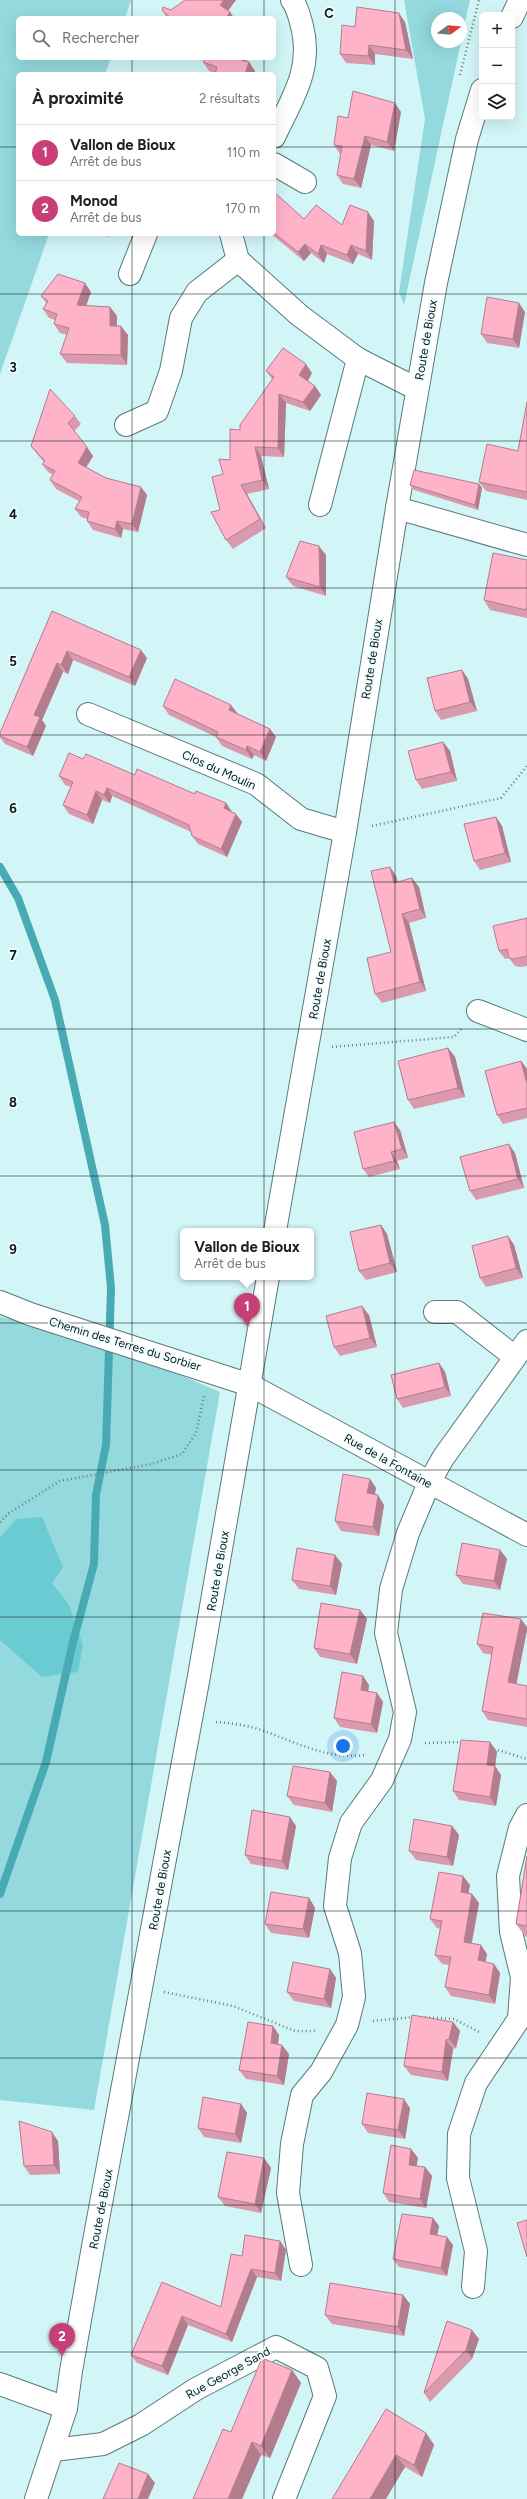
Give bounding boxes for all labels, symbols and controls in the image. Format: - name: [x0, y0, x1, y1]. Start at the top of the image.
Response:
- text: C: [324, 6, 334, 21]
- north arrow: [431, 12, 467, 48]
- map controls: [479, 12, 515, 120]
- button: +: [479, 12, 515, 48]
- search box: [16, 16, 276, 60]
- icon: search: [30, 27, 52, 49]
- text: Rechercher: [62, 29, 139, 47]
- button: −: [479, 48, 515, 84]
- button: layers: [479, 84, 515, 120]
- text: À proximité: [32, 88, 123, 108]
- text: 2 résultats: [199, 91, 260, 106]
- text: Vallon de Bioux: [70, 136, 176, 154]
- text: 1: [42, 145, 48, 160]
- text: 110 m: [227, 145, 260, 160]
- text: Arrêt de bus: [70, 154, 142, 169]
- text: Monod: [70, 192, 118, 210]
- text: 2: [41, 201, 49, 216]
- text: 170 m: [225, 201, 260, 216]
- text: Arrêt de bus: [70, 210, 142, 225]
- street label: Route de Bioux: [412, 299, 440, 381]
- text: 3: [9, 360, 17, 375]
- text: 4: [9, 507, 17, 522]
- street label: Route de Bioux: [359, 618, 385, 700]
- text: 5: [9, 654, 17, 669]
- street label: Clos du Moulin: [180, 747, 258, 793]
- text: 6: [9, 801, 17, 816]
- street label: Route de Bioux: [306, 938, 334, 1020]
- text: 7: [9, 948, 17, 963]
- text: 8: [9, 1095, 17, 1110]
- popup: [180, 1228, 314, 1280]
- text: Vallon de Bioux: [194, 1238, 300, 1256]
- text: 9: [9, 1242, 17, 1257]
- text: Arrêt de bus: [194, 1256, 266, 1271]
- pin: 1: [234, 1293, 260, 1326]
- street label: Chemin des Terres du Sorbier: [47, 1314, 203, 1374]
- street label: Rue de la Fontaine: [341, 1431, 435, 1491]
- street label: Route de Bioux: [204, 1530, 232, 1612]
- your location: [333, 1736, 353, 1756]
- street label: Route de Bioux: [146, 1849, 174, 1931]
- street label: Route de Bioux: [86, 2168, 116, 2250]
- pin: 2: [49, 2323, 75, 2356]
- street label: Rue George Sand: [183, 2344, 273, 2402]

